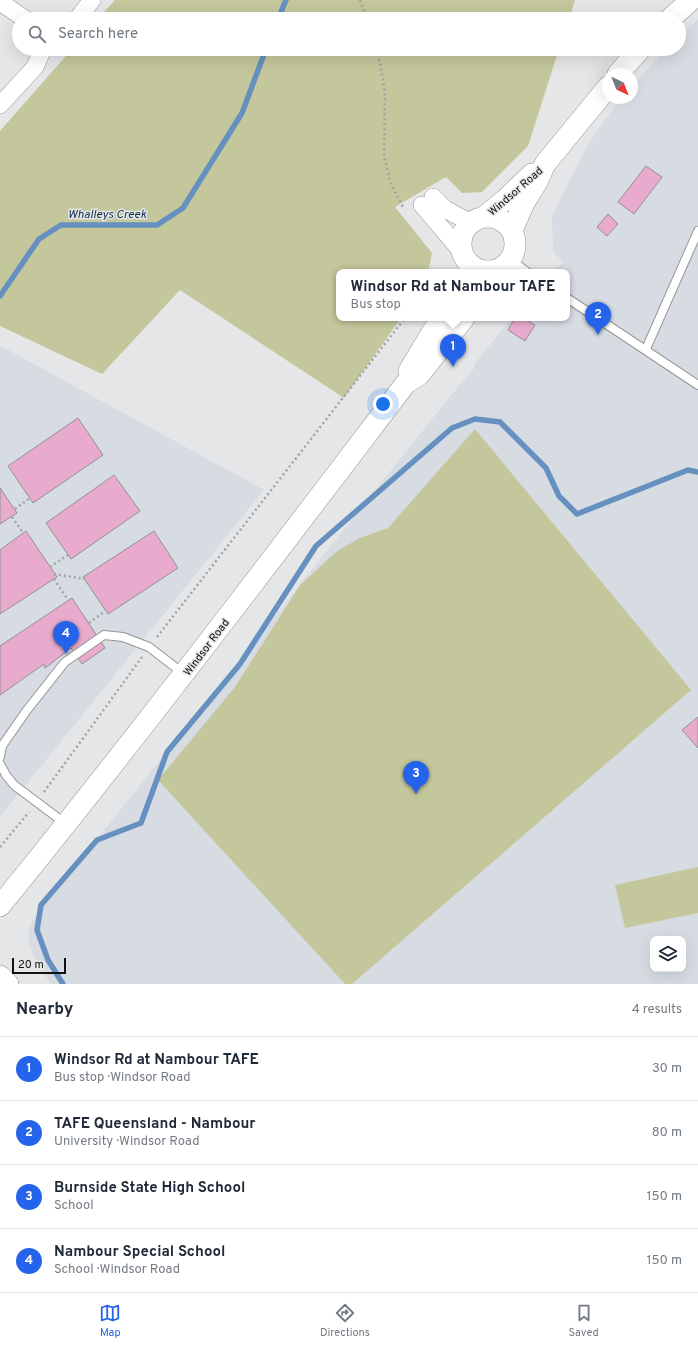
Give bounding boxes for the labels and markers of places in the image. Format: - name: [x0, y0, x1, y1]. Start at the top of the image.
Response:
- pin: 2: [585, 302, 611, 335]
- pin: 1: [440, 334, 466, 367]
- pin: 4: [53, 621, 79, 654]
- pin: 3: [403, 761, 429, 794]

